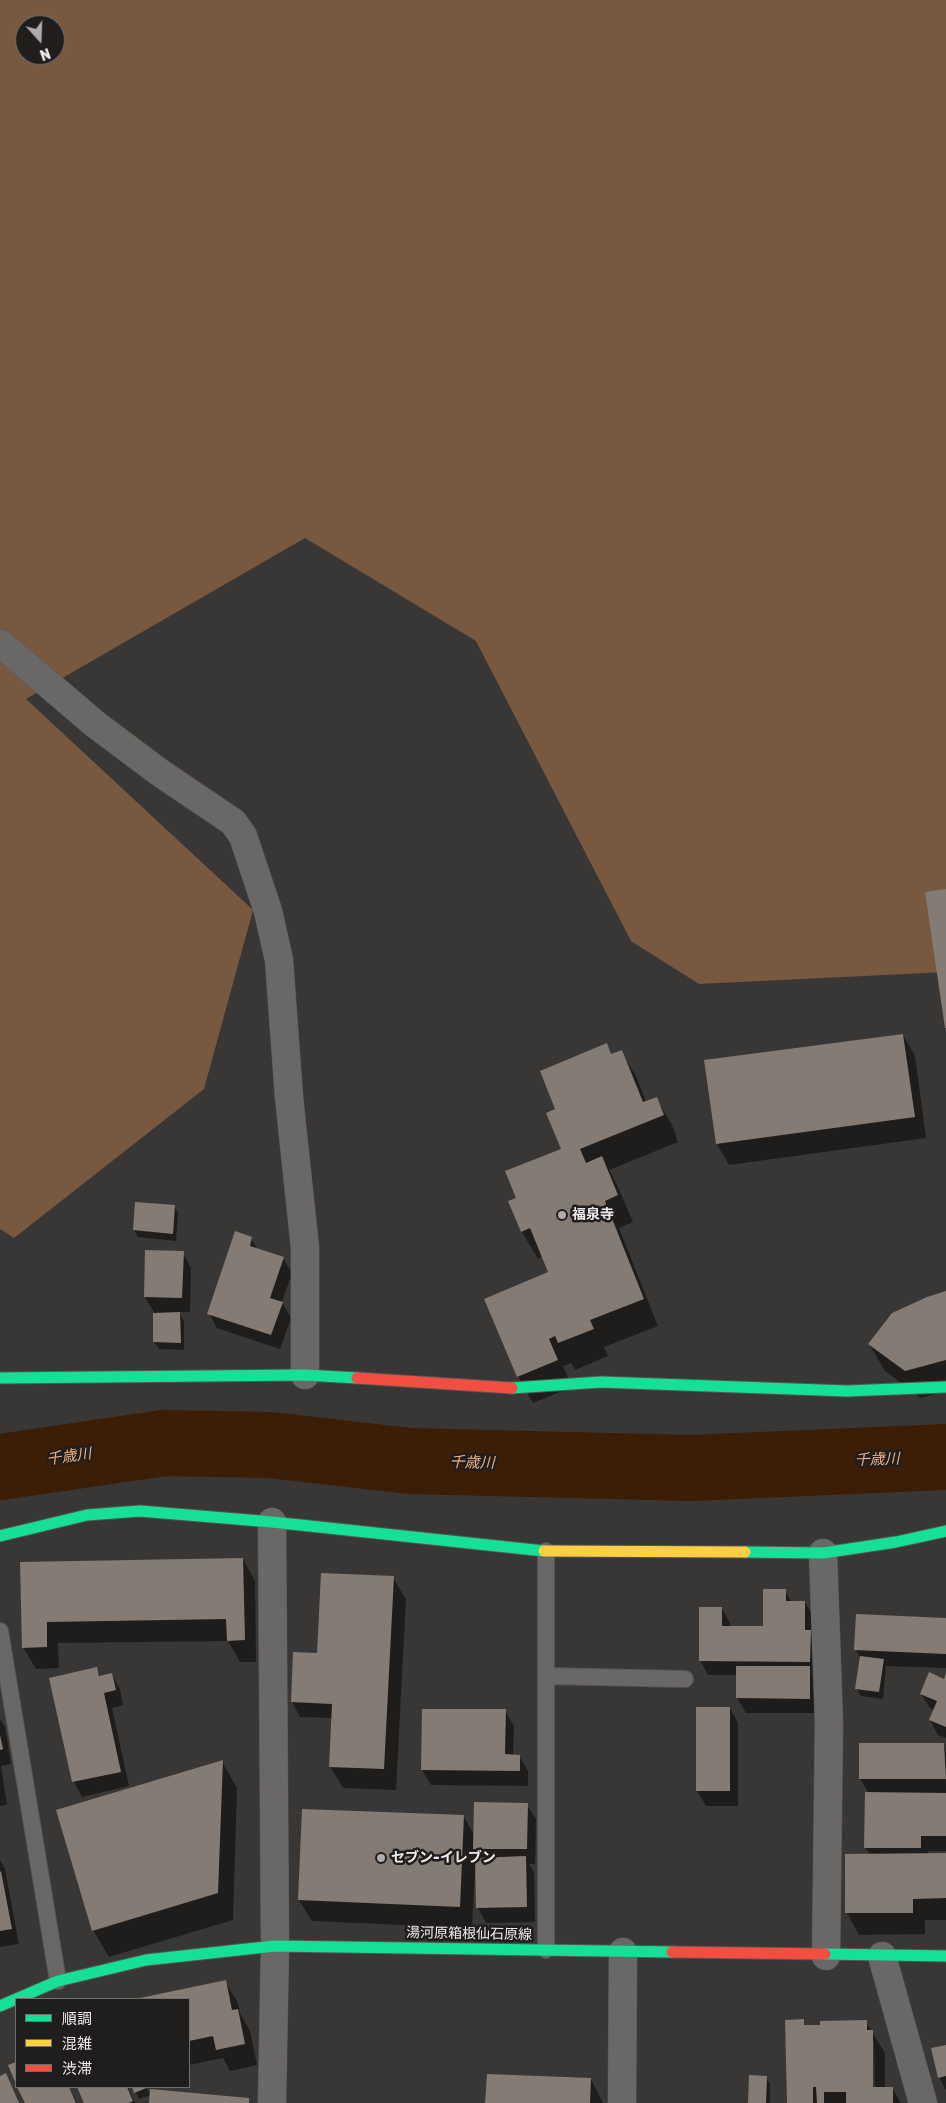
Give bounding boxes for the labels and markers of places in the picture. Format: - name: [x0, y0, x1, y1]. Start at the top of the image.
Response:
- place label: 福泉寺: [572, 1207, 614, 1223]
- marker: 福泉寺: [556, 1209, 568, 1221]
- place label: セブン-イレブン: [391, 1850, 496, 1866]
- marker: セブン-イレブン: [375, 1852, 387, 1864]

